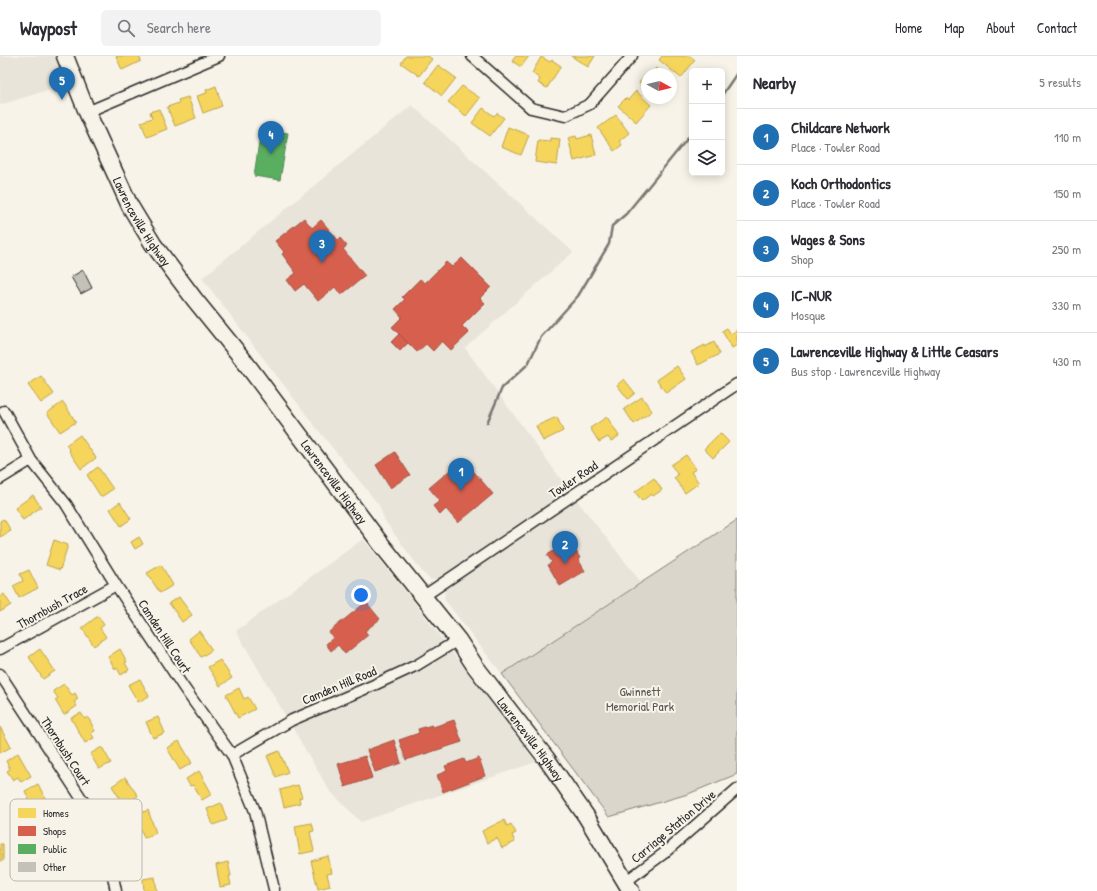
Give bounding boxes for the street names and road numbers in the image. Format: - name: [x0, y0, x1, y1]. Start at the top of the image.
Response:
- street label: Lawrenceville Highway: [109, 174, 176, 270]
- street label: Lawrenceville Highway: [297, 436, 372, 528]
- street label: Towler Road: [545, 456, 601, 502]
- street label: Thornbush Trace: [13, 579, 91, 633]
- street label: Camden Hill Court: [134, 596, 196, 677]
- street label: Camden Hill Road: [299, 661, 379, 709]
- street label: Lawrenceville Highway: [493, 693, 569, 785]
- street label: Thornbush Court: [37, 713, 95, 789]
- street label: Carriage Station Drive: [627, 785, 719, 867]

